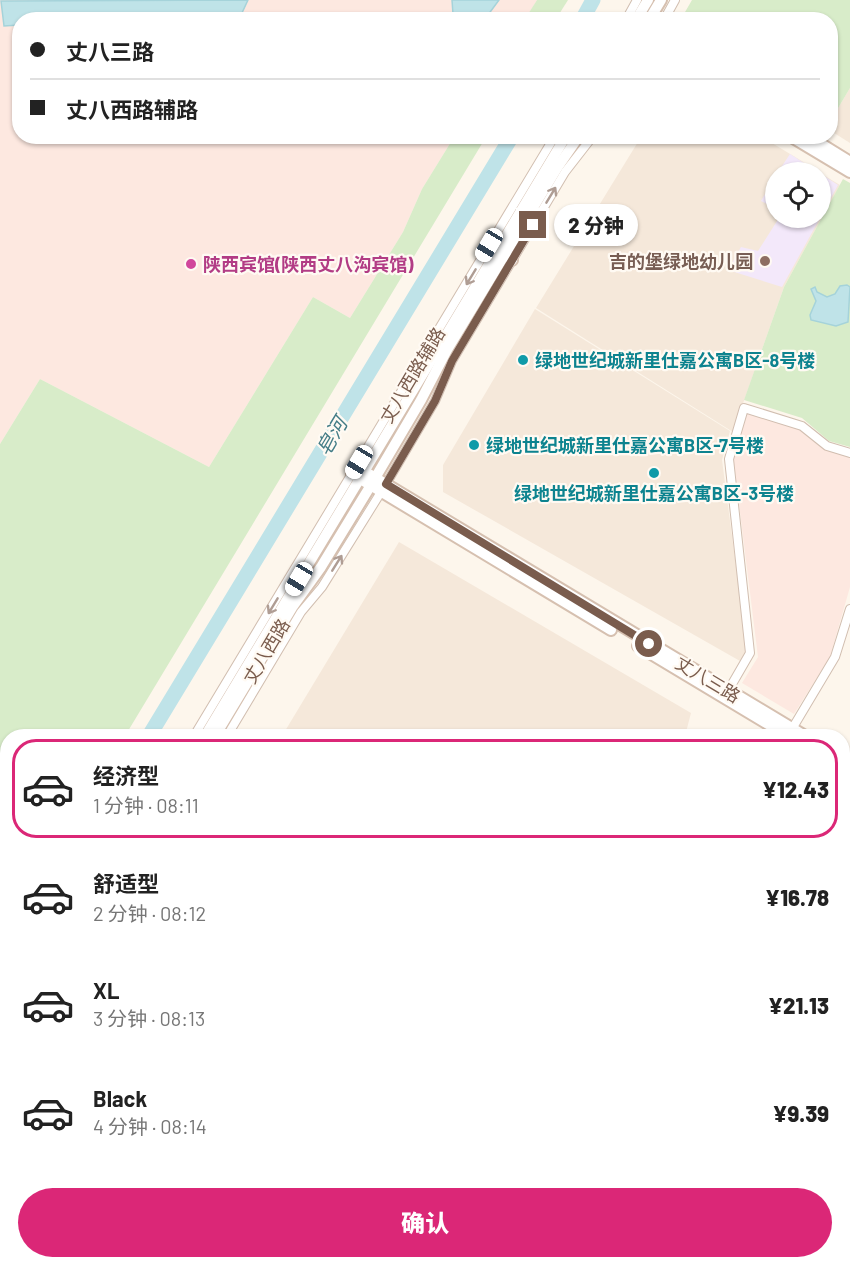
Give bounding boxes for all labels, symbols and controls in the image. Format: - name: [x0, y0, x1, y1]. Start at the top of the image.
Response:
- text: 丈八三路: [66, 38, 154, 64]
- text: 丈八西路辅路: [66, 96, 198, 122]
- map controls: [765, 162, 831, 228]
- button: locate: [765, 162, 831, 228]
- one-way arrow: [545, 187, 557, 204]
- callout: 2 分钟: [554, 204, 638, 246]
- route end: [519, 211, 546, 238]
- text: 2 分钟: [568, 213, 624, 237]
- car: [472, 225, 506, 265]
- place label: 吉的堡绿地幼儿园: [609, 250, 753, 272]
- place label: 陕西宾馆(陕西丈八沟宾馆): [203, 253, 414, 275]
- marker: 吉的堡绿地幼儿园: [758, 254, 772, 268]
- marker: 陕西宾馆(陕西丈八沟宾馆): [184, 257, 198, 271]
- one-way arrow: [464, 268, 476, 285]
- street label: 丈八西路辅路: [375, 323, 449, 427]
- place label: 绿地世纪城新里仕嘉公寓B区-8号楼: [535, 349, 815, 371]
- marker: 绿地世纪城新里仕嘉公寓B区-8号楼: [516, 353, 530, 367]
- water label: 皂河: [310, 409, 354, 459]
- place label: 绿地世纪城新里仕嘉公寓B区-7号楼: [486, 434, 764, 456]
- marker: 绿地世纪城新里仕嘉公寓B区-7号楼: [467, 438, 481, 452]
- car: [342, 442, 376, 482]
- marker: 绿地世纪城新里仕嘉公寓B区-3号楼: [647, 466, 661, 480]
- place label: 绿地世纪城新里仕嘉公寓B区-3号楼: [514, 482, 794, 504]
- one-way arrow: [331, 555, 343, 572]
- car: [282, 559, 316, 599]
- one-way arrow: [266, 597, 278, 614]
- street label: 丈八西路: [238, 614, 294, 688]
- route start: [635, 630, 662, 657]
- street label: 丈八三路: [671, 651, 745, 707]
- icon: car: [21, 762, 75, 816]
- text: 经济型: [93, 762, 159, 788]
- text: ¥12.43: [762, 776, 829, 802]
- text: 1 分钟 · 08:11: [93, 793, 199, 817]
- icon: car: [21, 870, 75, 924]
- text: 舒适型: [93, 870, 159, 896]
- text: ¥16.78: [765, 884, 829, 910]
- text: 2 分钟 · 08:12: [93, 901, 206, 925]
- text: XL: [93, 977, 119, 1003]
- icon: car: [21, 978, 75, 1032]
- text: ¥21.13: [768, 992, 829, 1018]
- text: 3 分钟 · 08:13: [93, 1006, 205, 1030]
- text: Black: [93, 1085, 147, 1111]
- icon: car: [21, 1086, 75, 1140]
- text: ¥9.39: [773, 1100, 829, 1126]
- text: 4 分钟 · 08:14: [93, 1114, 207, 1138]
- button: 确认: [18, 1188, 832, 1257]

